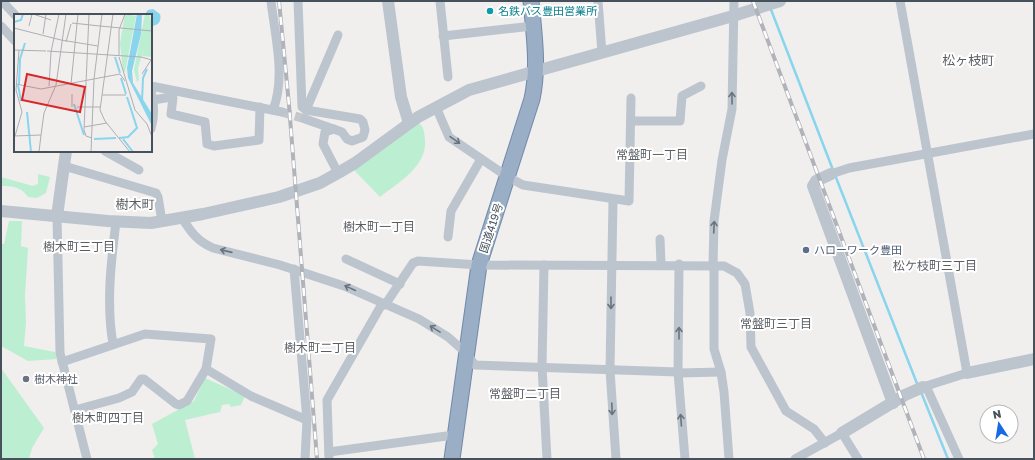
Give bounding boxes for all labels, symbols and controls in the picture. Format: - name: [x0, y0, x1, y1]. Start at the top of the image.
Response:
- place label: 名鉄バス豊田営業所: [498, 4, 598, 17]
- marker: 名鉄バス豊田営業所: [485, 6, 495, 16]
- inset map: [14, 14, 152, 152]
- district label: 松ヶ枝町: [942, 52, 994, 68]
- one-way arrow: [728, 92, 736, 105]
- one-way arrow: [449, 136, 460, 144]
- district label: 常盤町一丁目: [616, 147, 688, 162]
- district label: 樹木町: [115, 196, 155, 212]
- street label: 国道419号: [476, 201, 505, 254]
- district label: 樹木町一丁目: [343, 219, 415, 234]
- one-way arrow: [711, 221, 718, 234]
- district label: 樹木町三丁目: [43, 239, 115, 254]
- place label: ハローワーク豊田: [814, 243, 902, 256]
- marker: ハローワーク豊田: [801, 245, 811, 255]
- one-way arrow: [219, 246, 232, 254]
- district label: 松ケ枝町三丁目: [893, 258, 977, 273]
- one-way arrow: [344, 284, 356, 292]
- one-way arrow: [607, 296, 615, 309]
- district label: 常盤町三丁目: [740, 316, 812, 331]
- one-way arrow: [429, 324, 441, 332]
- one-way arrow: [675, 327, 683, 340]
- district label: 樹木町二丁目: [284, 340, 356, 355]
- place label: 樹木神社: [34, 372, 78, 385]
- marker: 樹木神社: [21, 374, 31, 384]
- district label: 常盤町二丁目: [489, 386, 561, 401]
- one-way arrow: [608, 402, 616, 415]
- north arrow: [979, 404, 1019, 444]
- text: N: [991, 407, 1002, 421]
- district label: 樹木町四丁目: [72, 410, 144, 425]
- one-way arrow: [678, 414, 685, 427]

